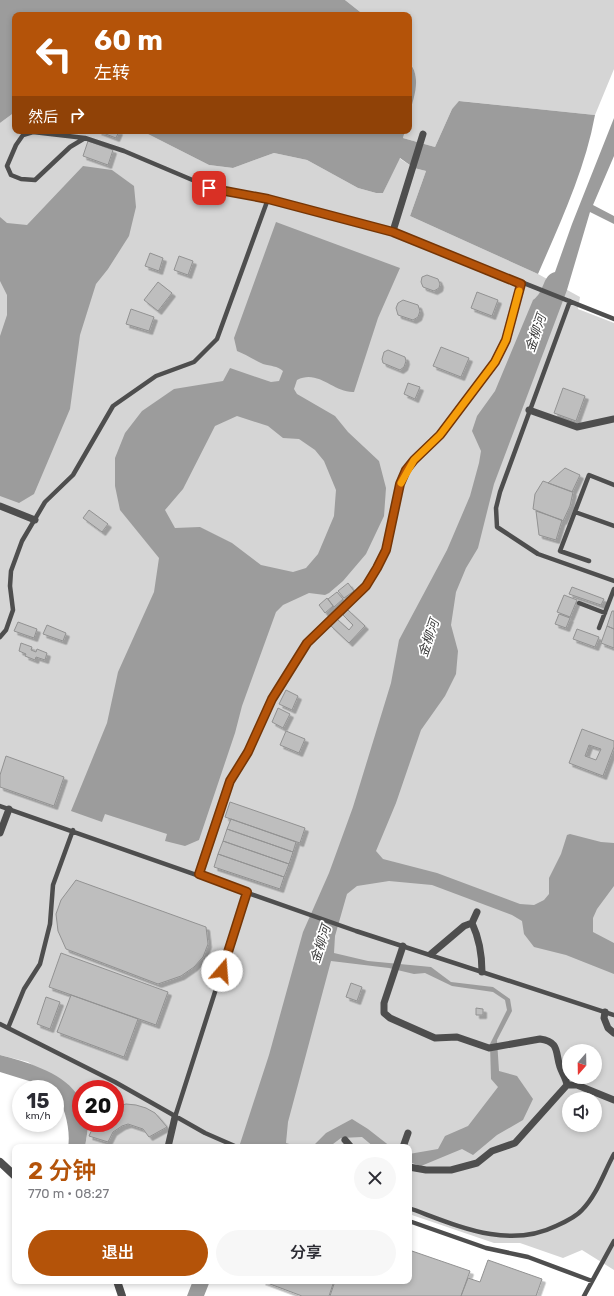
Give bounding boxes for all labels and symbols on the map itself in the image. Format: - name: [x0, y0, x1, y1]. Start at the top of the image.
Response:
- pin: [192, 171, 226, 205]
- water label: 金柳河: [522, 309, 550, 354]
- water label: 金柳河: [415, 614, 443, 659]
- water label: 金柳河: [307, 920, 335, 965]
- position arrow: [201, 950, 243, 992]
- north arrow: [562, 1044, 602, 1084]
- speed limit sign: 20: [72, 1080, 124, 1132]

